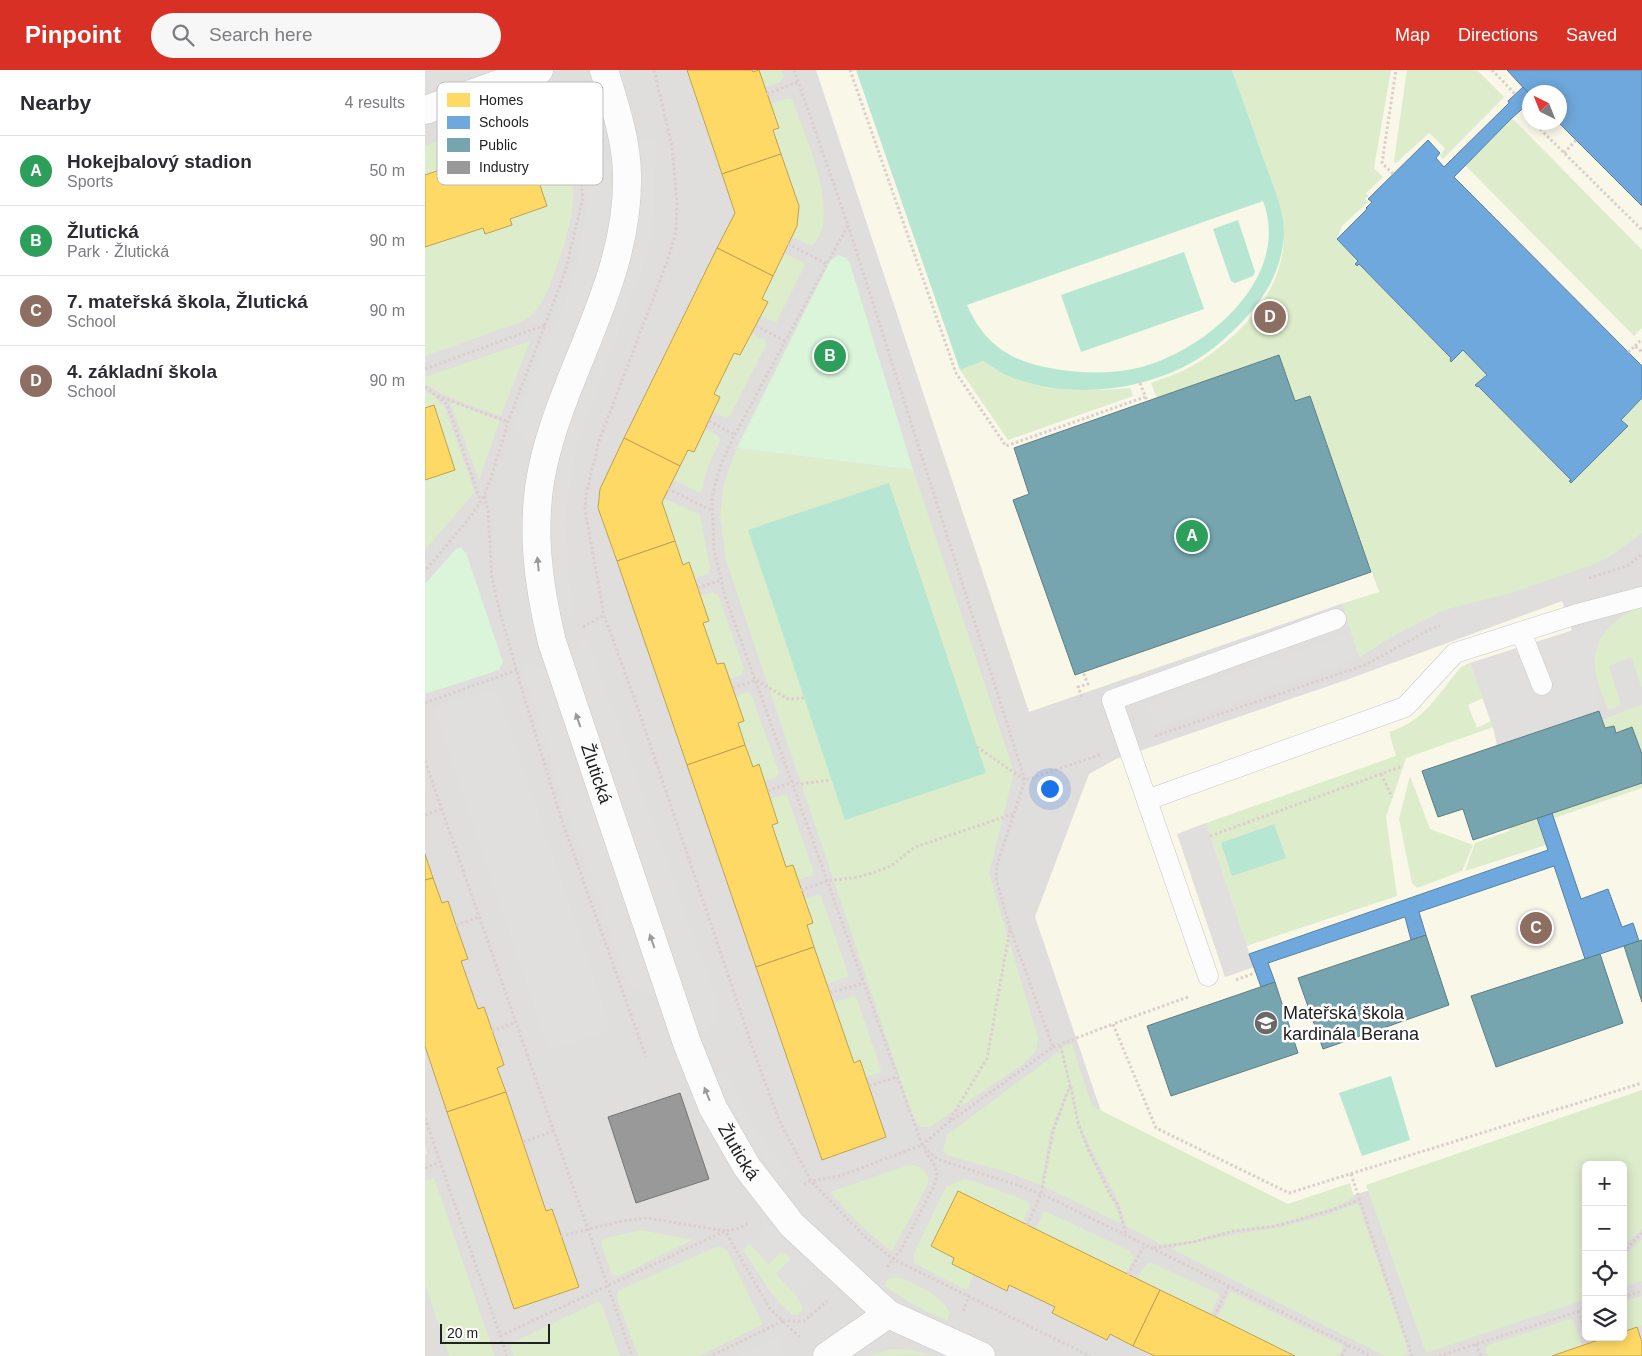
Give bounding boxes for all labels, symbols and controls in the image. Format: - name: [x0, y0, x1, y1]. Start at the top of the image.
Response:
- search box: [151, 13, 501, 58]
- text: Pinpoint: [25, 21, 121, 48]
- icon: search: [169, 21, 197, 49]
- text: Search here: [209, 24, 313, 45]
- text: Map: [1395, 25, 1430, 45]
- text: Directions: [1458, 25, 1538, 45]
- text: Saved: [1566, 25, 1617, 45]
- legend: [437, 82, 603, 185]
- north arrow: [1522, 85, 1567, 130]
- text: Nearby: [20, 91, 91, 114]
- text: Homes: [479, 92, 523, 108]
- text: 4 results: [345, 94, 405, 111]
- text: Schools: [479, 114, 529, 130]
- text: Public: [479, 137, 517, 153]
- text: Hokejbalový stadion: [67, 151, 252, 172]
- text: Industry: [479, 159, 529, 175]
- text: A: [30, 162, 42, 179]
- text: 50 m: [369, 162, 405, 179]
- text: Sports: [67, 173, 113, 190]
- text: Žlutická: [67, 221, 139, 242]
- text: B: [30, 232, 42, 249]
- text: 90 m: [369, 232, 405, 249]
- text: Park · Žlutická: [67, 243, 169, 260]
- text: 7. mateřská škola, Žlutická: [67, 291, 308, 312]
- pin: D: [1254, 298, 1286, 336]
- text: C: [30, 302, 42, 319]
- text: 90 m: [369, 302, 405, 319]
- text: School: [67, 313, 116, 330]
- pin: B: [814, 337, 846, 375]
- text: 4. základní škola: [67, 361, 217, 382]
- text: D: [30, 372, 42, 389]
- text: 90 m: [369, 372, 405, 389]
- text: School: [67, 383, 116, 400]
- pin: A: [1176, 517, 1208, 555]
- one-way arrow: [533, 555, 541, 571]
- one-way arrow: [574, 713, 581, 728]
- street label: Žlutická: [577, 741, 616, 807]
- your location: [1037, 776, 1063, 802]
- pin: C: [1520, 909, 1552, 947]
- one-way arrow: [648, 933, 656, 948]
- place label: Mateřská škola kardinála Berana: [1283, 1003, 1420, 1044]
- school or university icon: Mateřská škola kardinála Berana: [1253, 1010, 1279, 1036]
- one-way arrow: [703, 1087, 711, 1101]
- street label: Žlutická: [714, 1120, 764, 1185]
- map controls: [1582, 1161, 1627, 1341]
- button: +: [1582, 1161, 1627, 1206]
- button: −: [1582, 1206, 1627, 1251]
- button: locate: [1582, 1251, 1627, 1296]
- button: layers: [1582, 1296, 1627, 1341]
- scale bar: [440, 1321, 550, 1344]
- text: 20 m: [447, 1325, 478, 1341]

